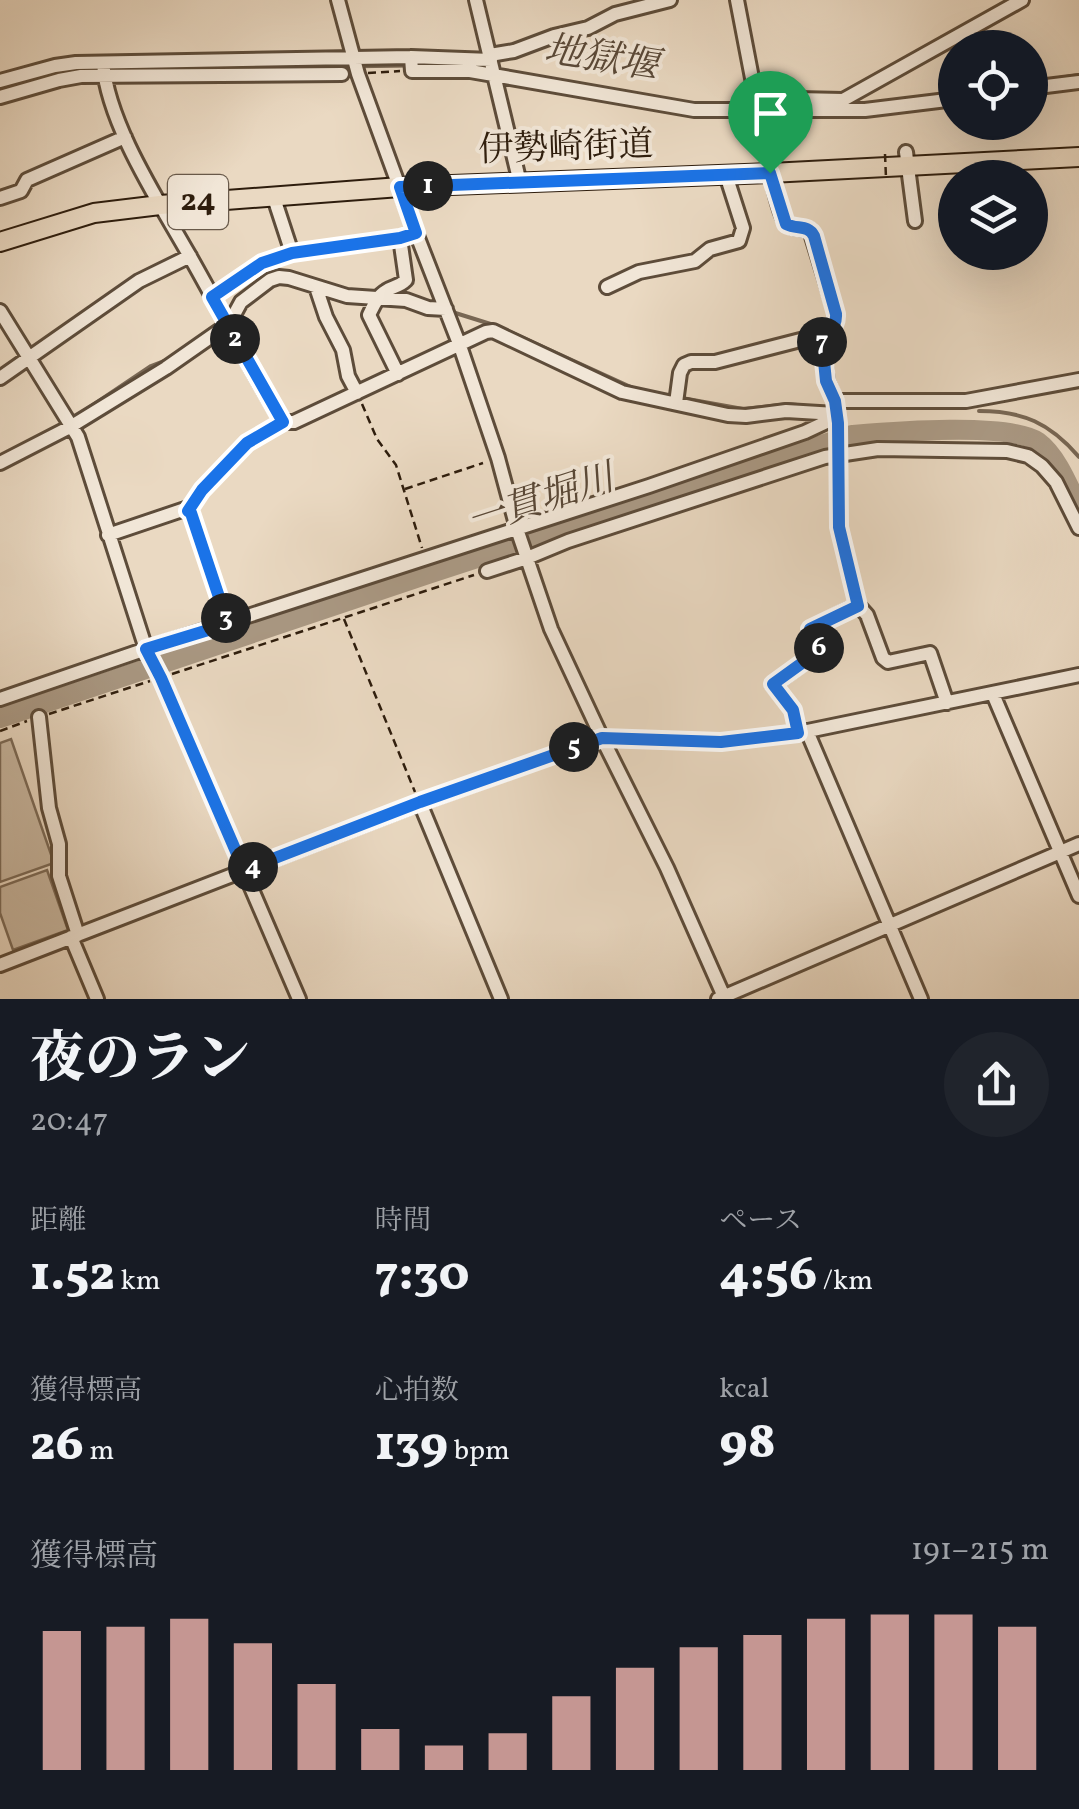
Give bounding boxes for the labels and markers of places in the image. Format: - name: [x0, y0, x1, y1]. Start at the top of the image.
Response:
- pin: [728, 71, 813, 174]
- pin: 1: [403, 161, 453, 211]
- pin: 2: [210, 314, 260, 364]
- pin: 7: [797, 317, 847, 367]
- pin: 3: [201, 593, 251, 643]
- pin: 6: [794, 623, 844, 673]
- pin: 5: [549, 722, 599, 772]
- pin: 4: [228, 842, 278, 892]

